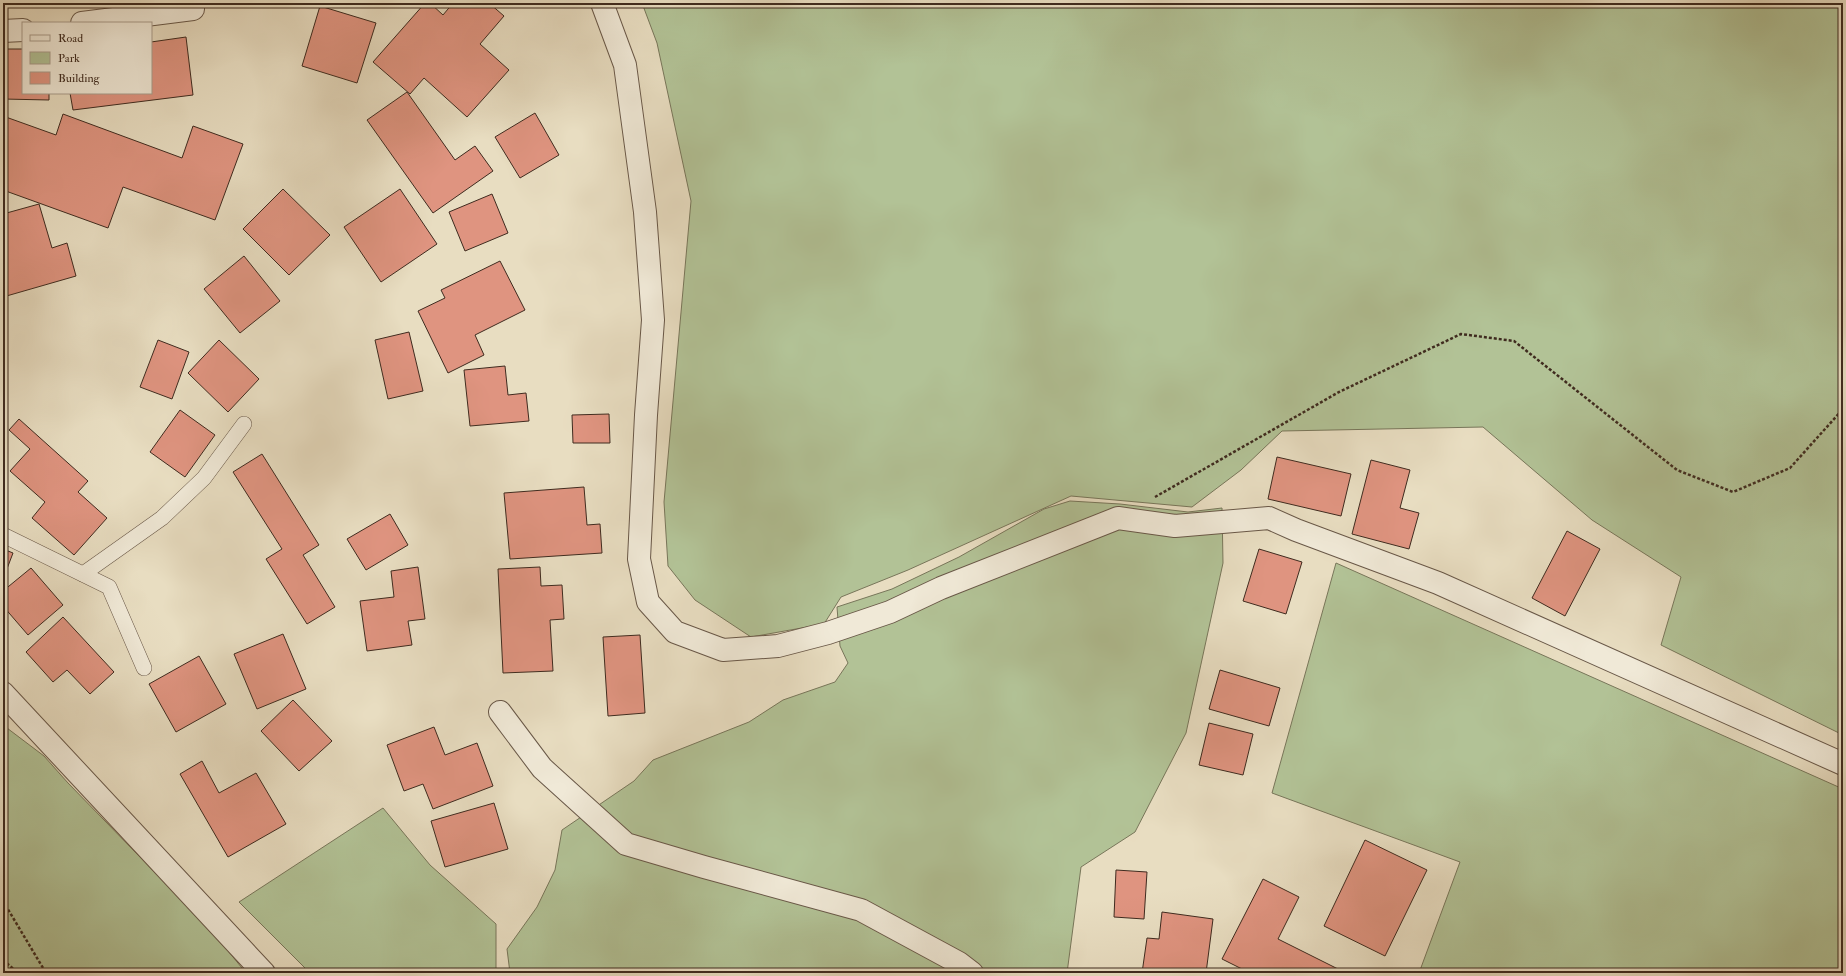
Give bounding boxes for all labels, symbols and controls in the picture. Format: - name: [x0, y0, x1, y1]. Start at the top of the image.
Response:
- legend: [22, 22, 152, 94]
- text: Road: [58, 31, 83, 46]
- text: Park: [58, 51, 80, 66]
- text: Building: [58, 71, 101, 86]

